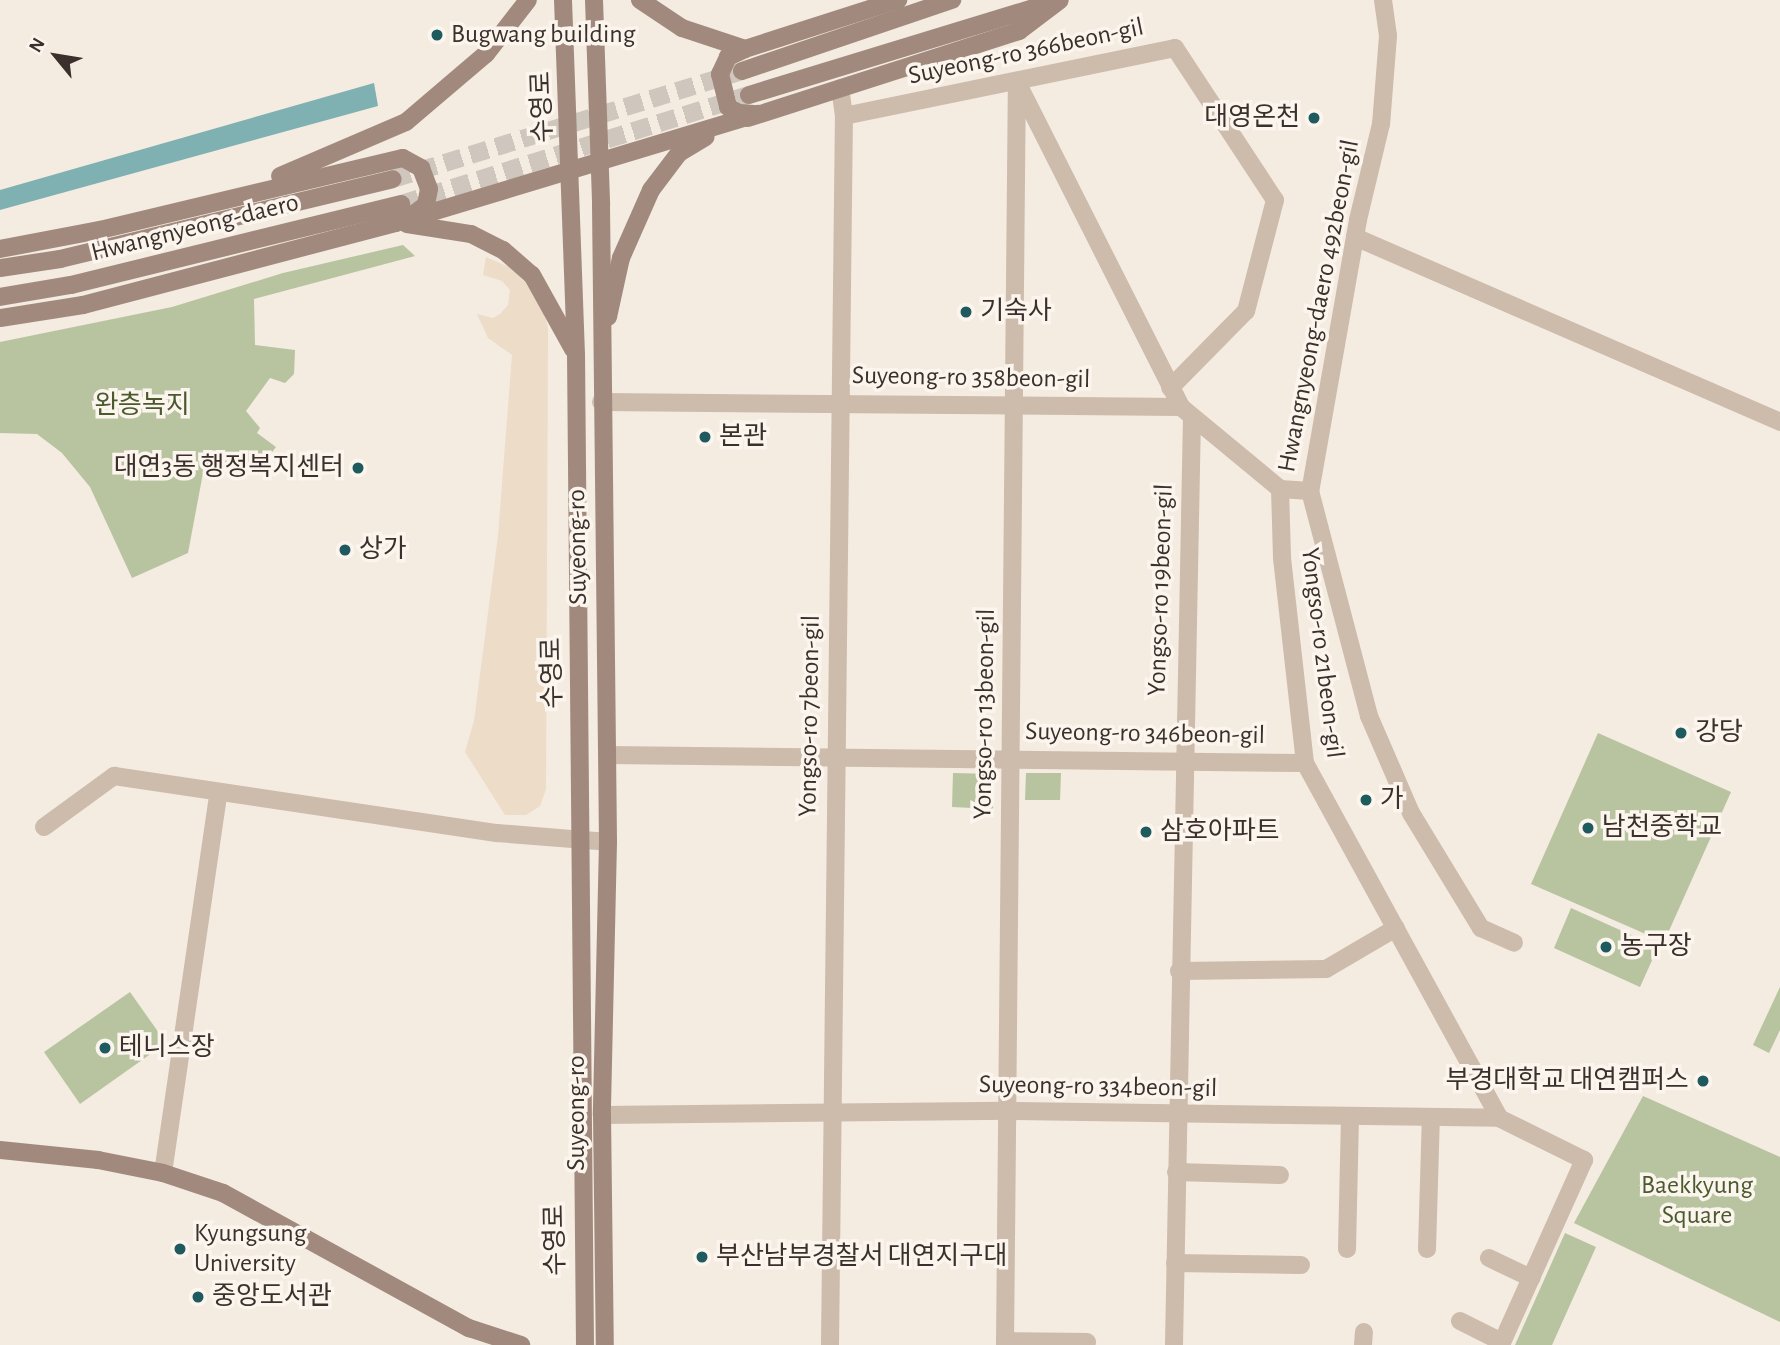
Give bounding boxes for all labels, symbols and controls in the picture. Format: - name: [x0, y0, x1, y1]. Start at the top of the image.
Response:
- street label: Suyeong-ro 366beon-gil: [906, 12, 1146, 92]
- place label: Bugwang building: [451, 19, 635, 51]
- north arrow: [21, 21, 91, 91]
- marker: Bugwang building: [429, 27, 445, 43]
- text: N: [26, 35, 49, 56]
- street label: 수영로: [526, 71, 560, 143]
- place label: 대영온천: [1204, 102, 1300, 134]
- marker: 대영온천: [1306, 110, 1322, 126]
- street label: Hwangnyeong-daero 492beon-gil: [1271, 137, 1367, 475]
- street label: Hwangnyeong-daero: [88, 187, 302, 269]
- place label: 기숙사: [980, 296, 1052, 328]
- marker: 기숙사: [958, 304, 974, 320]
- street label: Suyeong-ro 358beon-gil: [852, 360, 1090, 396]
- park label: 완층녹지: [94, 390, 190, 422]
- place label: 본관: [719, 421, 767, 453]
- marker: 본관: [697, 429, 713, 445]
- place label: 대연3동 행정복지센터: [114, 452, 344, 484]
- marker: 대연3동 행정복지센터: [350, 460, 366, 476]
- street label: Yongso-ro 19beon-gil: [1142, 483, 1180, 697]
- street label: Suyeong-ro: [561, 489, 595, 605]
- place label: 상가: [359, 534, 407, 566]
- marker: 상가: [337, 542, 353, 558]
- street label: Yongso-ro 21beon-gil: [1294, 546, 1350, 760]
- street label: Yongso-ro 13beon-gil: [968, 608, 1002, 820]
- street label: Yongso-ro 7beon-gil: [793, 615, 827, 817]
- street label: 수영로: [537, 637, 569, 709]
- street label: Suyeong-ro 346beon-gil: [1025, 716, 1265, 752]
- place label: 강당: [1695, 717, 1743, 749]
- marker: 강당: [1673, 725, 1689, 741]
- place label: 가: [1380, 784, 1404, 816]
- marker: 가: [1358, 792, 1374, 808]
- place label: 남천중학교: [1602, 812, 1722, 844]
- place label: 삼호아파트: [1160, 816, 1280, 848]
- marker: 남천중학교: [1580, 820, 1596, 836]
- marker: 삼호아파트: [1138, 824, 1154, 840]
- place label: 농구장: [1620, 931, 1692, 963]
- marker: 농구장: [1598, 939, 1614, 955]
- place label: 테니스장: [119, 1032, 215, 1064]
- marker: 테니스장: [97, 1040, 113, 1056]
- street label: Suyeong-ro: [561, 1055, 593, 1171]
- place label: 부경대학교 대연캠퍼스: [1446, 1065, 1689, 1097]
- street label: Suyeong-ro 334beon-gil: [979, 1069, 1217, 1105]
- marker: 부경대학교 대연캠퍼스: [1695, 1073, 1711, 1089]
- park label: Baekkyung Square: [1641, 1170, 1753, 1232]
- street label: 수영로: [540, 1204, 572, 1276]
- place label: Kyungsung University: [194, 1218, 306, 1280]
- marker: Kyungsung University: [172, 1241, 188, 1257]
- place label: 부산남부경찰서 대연지구대: [716, 1241, 1007, 1273]
- marker: 부산남부경찰서 대연지구대: [694, 1249, 710, 1265]
- place label: 중앙도서관: [212, 1281, 332, 1313]
- marker: 중앙도서관: [190, 1289, 206, 1305]

